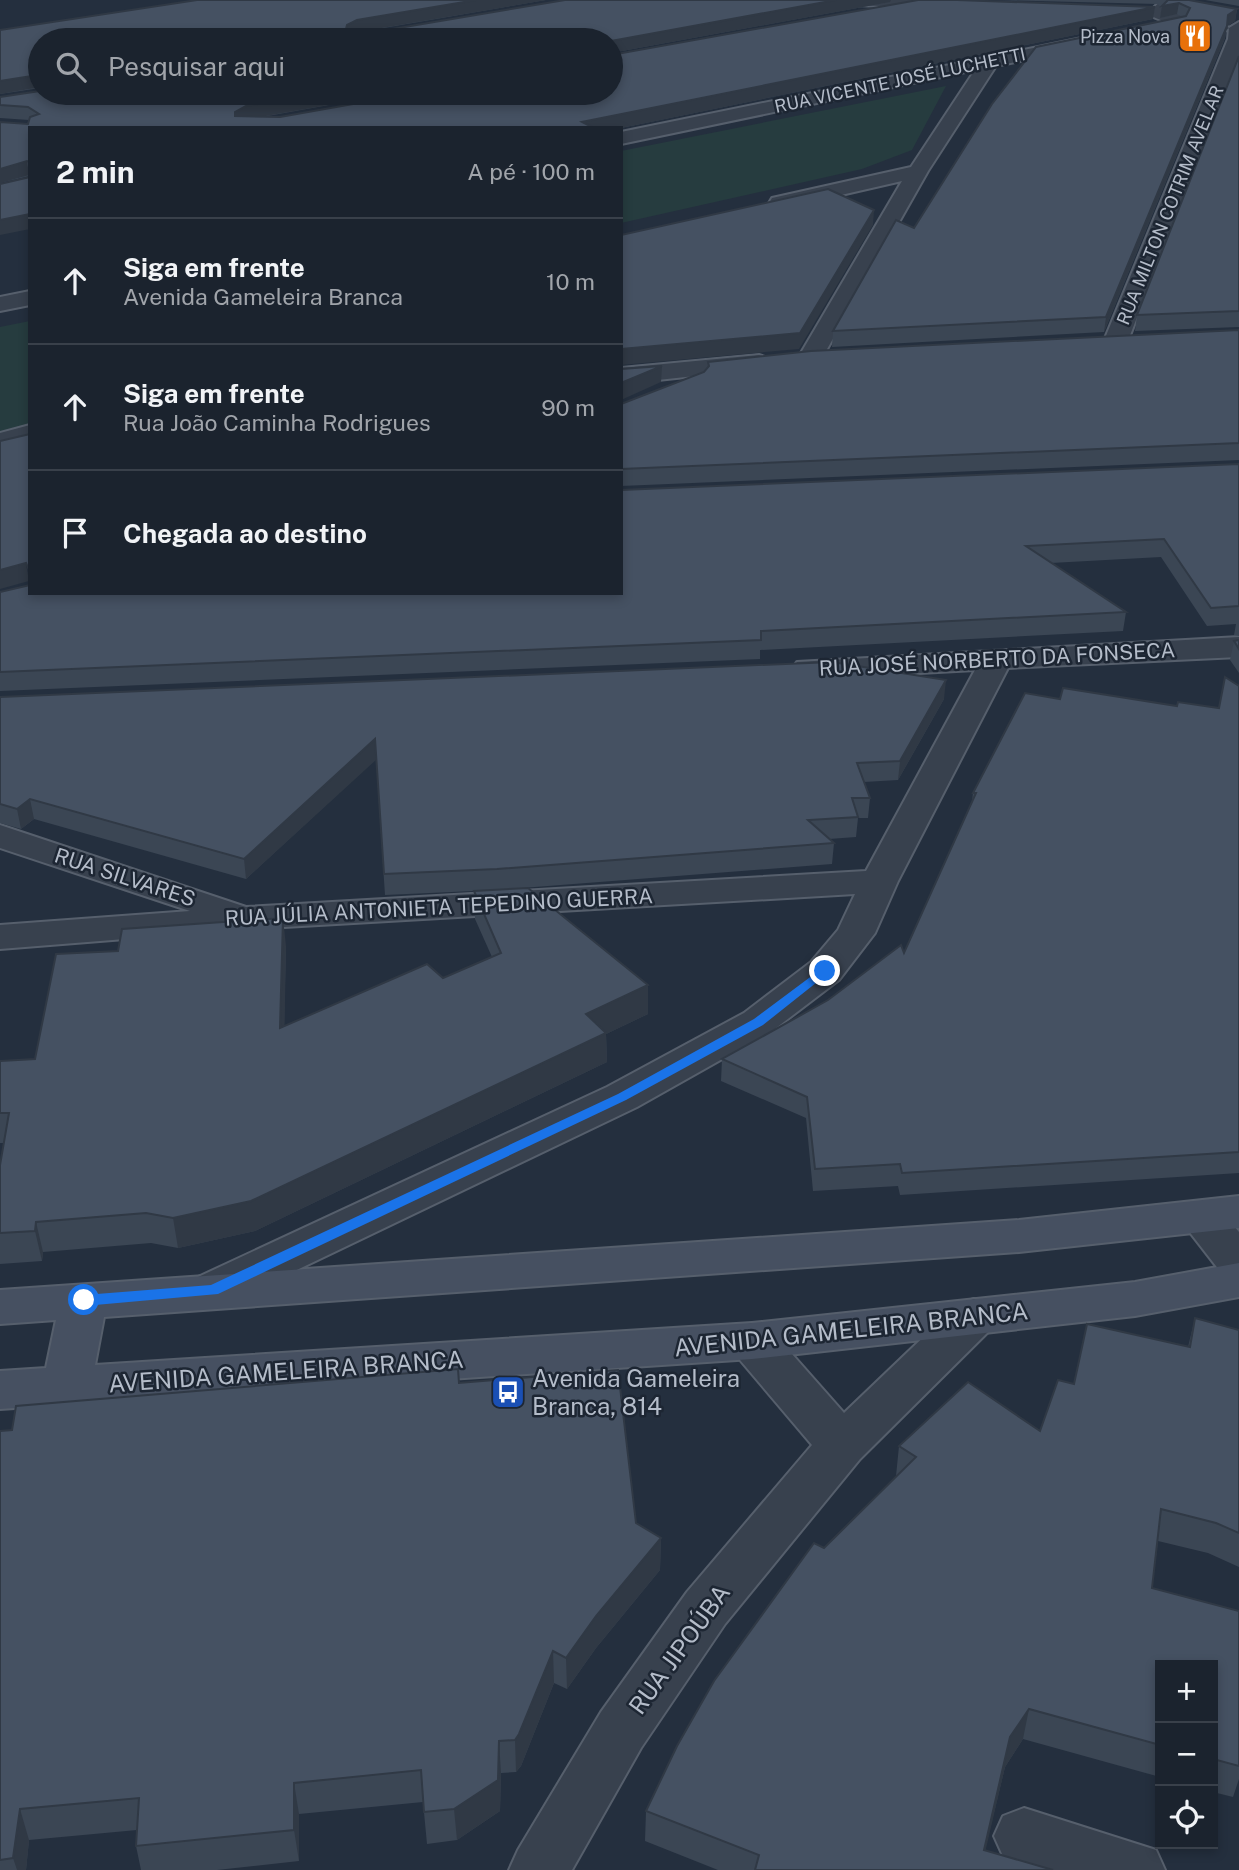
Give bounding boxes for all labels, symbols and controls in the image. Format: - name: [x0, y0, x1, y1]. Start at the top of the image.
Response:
- restaurant icon: Pizza Nova: [1176, 17, 1214, 55]
- place label: Pizza Nova: [1080, 26, 1170, 47]
- search box: [28, 28, 623, 105]
- street label: RUA VICENTE JOSÉ LUCHETTI: [772, 42, 1027, 117]
- icon: search: [52, 48, 90, 86]
- text: Pesquisar aqui: [108, 51, 285, 82]
- street label: RUA MILTON COTRIM AVELAR: [1112, 82, 1228, 328]
- text: 2 min: [56, 154, 135, 190]
- text: A pé · 100 m: [467, 158, 595, 185]
- text: Siga em frente: [123, 252, 305, 283]
- icon: ahead: [56, 262, 94, 300]
- text: 10 m: [546, 268, 595, 295]
- text: Avenida Gameleira Branca: [123, 283, 403, 310]
- text: Siga em frente: [123, 378, 305, 409]
- icon: ahead: [56, 388, 94, 426]
- text: 90 m: [541, 394, 595, 421]
- text: Rua João Caminha Rodrigues: [123, 409, 431, 436]
- icon: arrive: [56, 514, 94, 552]
- text: Chegada ao destino: [123, 518, 367, 549]
- street label: RUA JOSÉ NORBERTO DA FONSECA: [818, 637, 1176, 681]
- street label: RUA SILVARES: [51, 842, 199, 912]
- street label: RUA JÚLIA ANTONIETA TEPEDINO GUERRA: [224, 883, 654, 931]
- route end: [809, 955, 840, 986]
- route start: [68, 1284, 99, 1315]
- street label: AVENIDA GAMELEIRA BRANCA: [672, 1296, 1030, 1362]
- street label: AVENIDA GAMELEIRA BRANCA: [107, 1345, 465, 1397]
- place label: Avenida Gameleira Branca, 814: [532, 1364, 740, 1420]
- bus stop icon: Avenida Gameleira Branca, 814: [489, 1373, 527, 1411]
- street label: RUA JIPOÚBA: [623, 1579, 735, 1719]
- map controls: [1155, 1660, 1218, 1849]
- button: +: [1155, 1660, 1218, 1723]
- button: −: [1155, 1723, 1218, 1786]
- button: locate: [1155, 1786, 1218, 1849]

